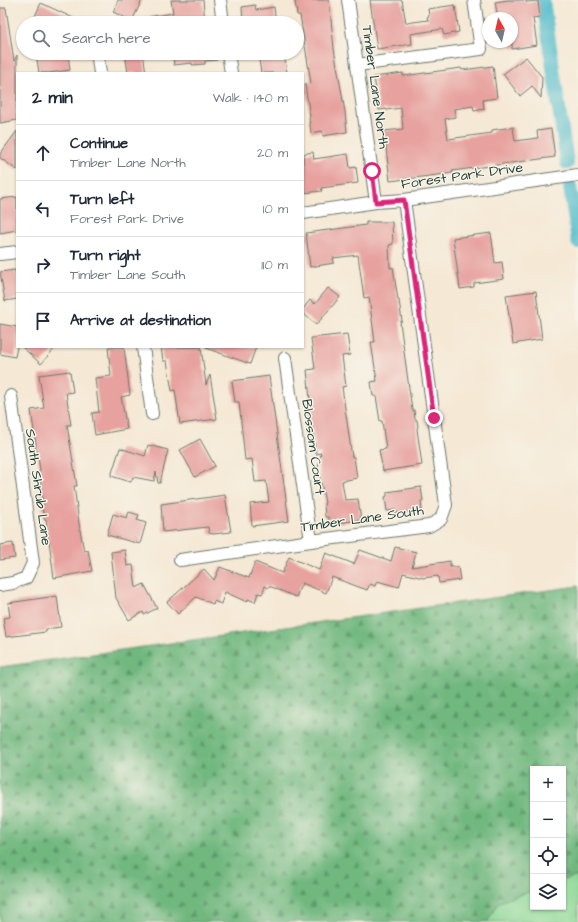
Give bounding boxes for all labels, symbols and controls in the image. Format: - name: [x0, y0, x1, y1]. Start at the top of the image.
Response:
- north arrow: [482, 12, 518, 48]
- search box: [16, 16, 304, 60]
- street label: Timber Lane North: [356, 24, 394, 150]
- icon: search: [30, 27, 52, 49]
- text: Search here: [62, 28, 151, 49]
- text: 2 min: [32, 86, 73, 110]
- text: Walk · 140 m: [213, 89, 288, 107]
- text: Continue: [70, 133, 128, 154]
- icon: ahead: [32, 142, 54, 164]
- text: 20 m: [257, 144, 288, 162]
- text: Timber Lane North: [70, 154, 186, 172]
- street label: Forest Park Drive: [400, 157, 525, 194]
- route start: [363, 162, 381, 180]
- text: Turn left: [70, 189, 134, 210]
- icon: left: [32, 198, 54, 220]
- text: 10 m: [263, 200, 288, 218]
- text: Forest Park Drive: [70, 210, 184, 228]
- text: Turn right: [70, 245, 141, 266]
- icon: right: [32, 254, 54, 276]
- text: 110 m: [261, 256, 288, 274]
- text: Timber Lane South: [70, 266, 185, 284]
- icon: arrive: [32, 310, 54, 332]
- text: Arrive at destination: [70, 310, 211, 331]
- street label: Blossom Court: [296, 398, 330, 497]
- route end: [425, 409, 443, 427]
- street label: South Shrub Lane: [20, 427, 56, 547]
- street label: Timber Lane South: [299, 500, 425, 538]
- map controls: [530, 766, 566, 910]
- button: +: [530, 766, 566, 802]
- button: −: [530, 802, 566, 838]
- button: locate: [530, 838, 566, 874]
- button: layers: [530, 874, 566, 910]

